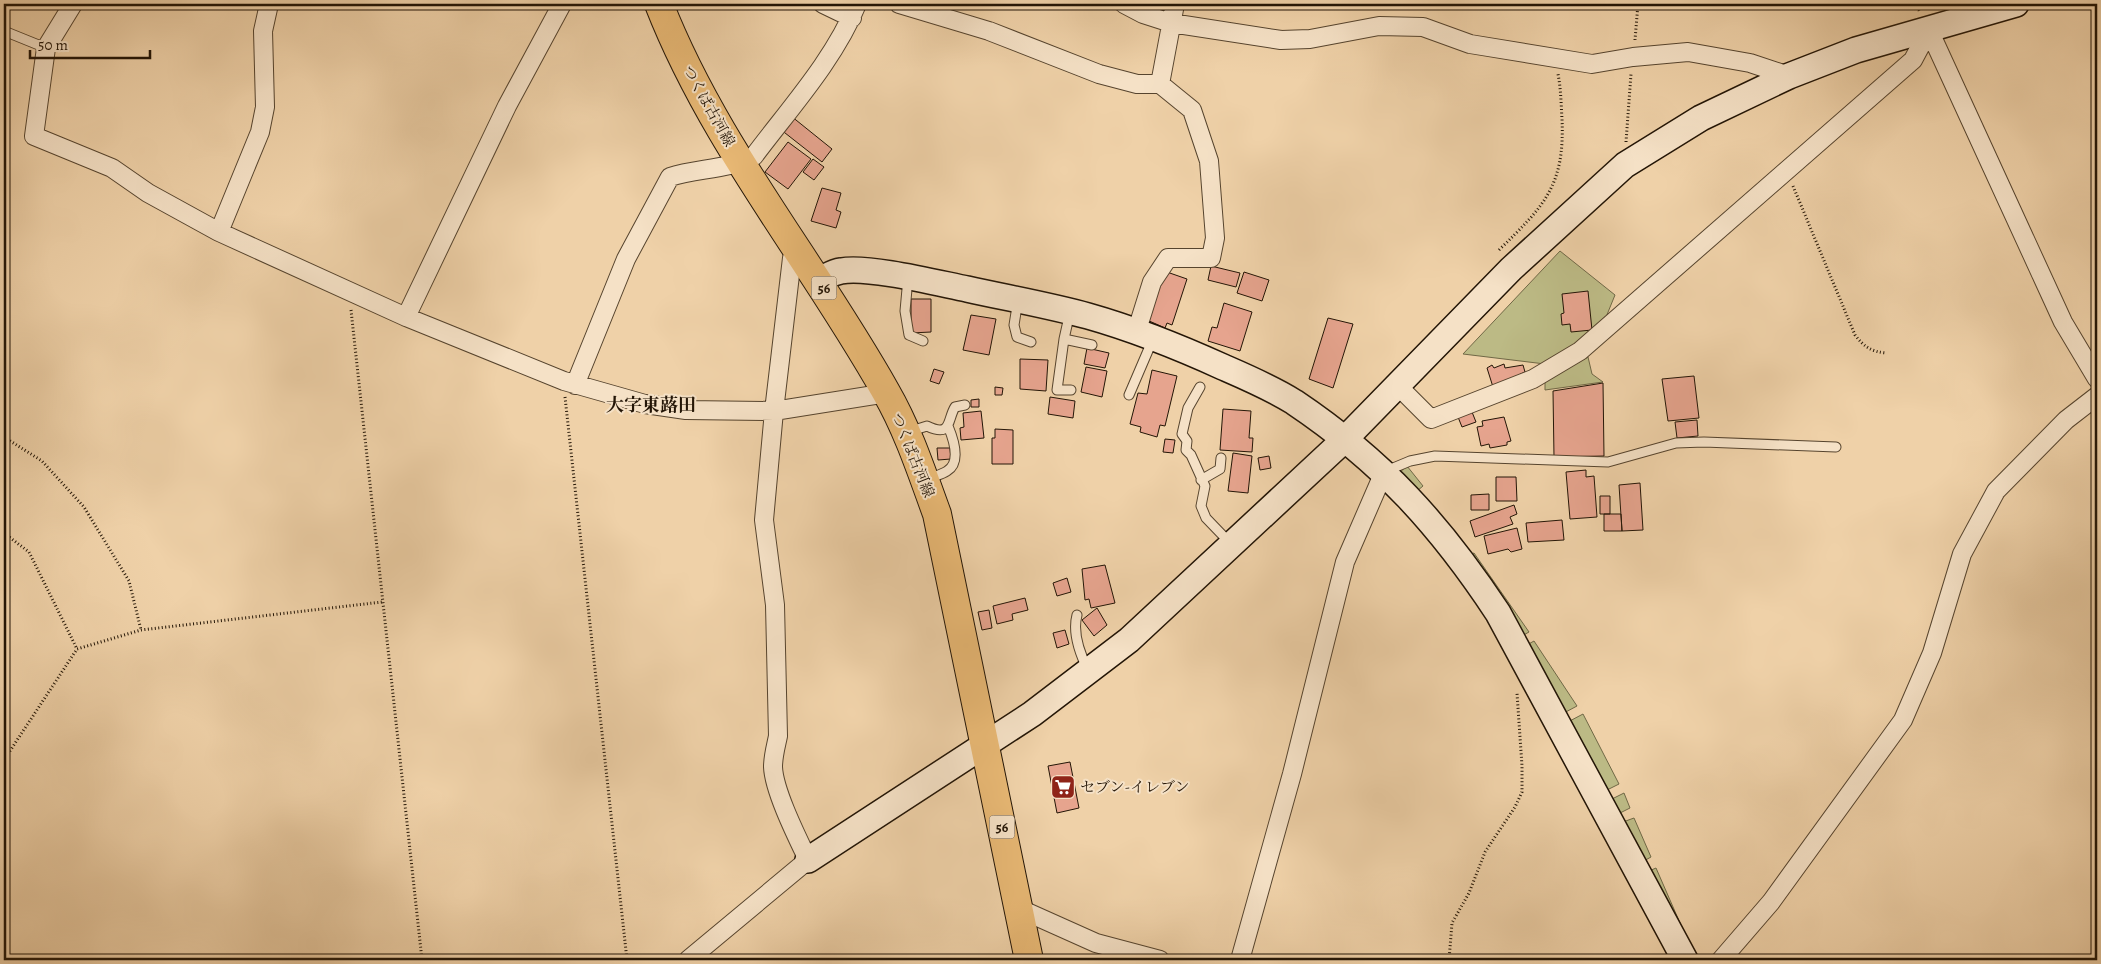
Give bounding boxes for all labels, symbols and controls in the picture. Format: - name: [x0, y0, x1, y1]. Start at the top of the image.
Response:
- scale bar: [30, 28, 150, 60]
- text: 50 m: [38, 35, 68, 55]
- street label: つくば古河線: [678, 62, 740, 150]
- road number: 56: [812, 276, 836, 300]
- district label: 大字東蕗田: [606, 393, 696, 417]
- street label: つくば古河線: [887, 410, 939, 500]
- supermarket icon: セブン-イレブン: [1050, 774, 1076, 800]
- place label: セブン-イレブン: [1080, 777, 1190, 797]
- road number: 56: [990, 816, 1014, 839]

